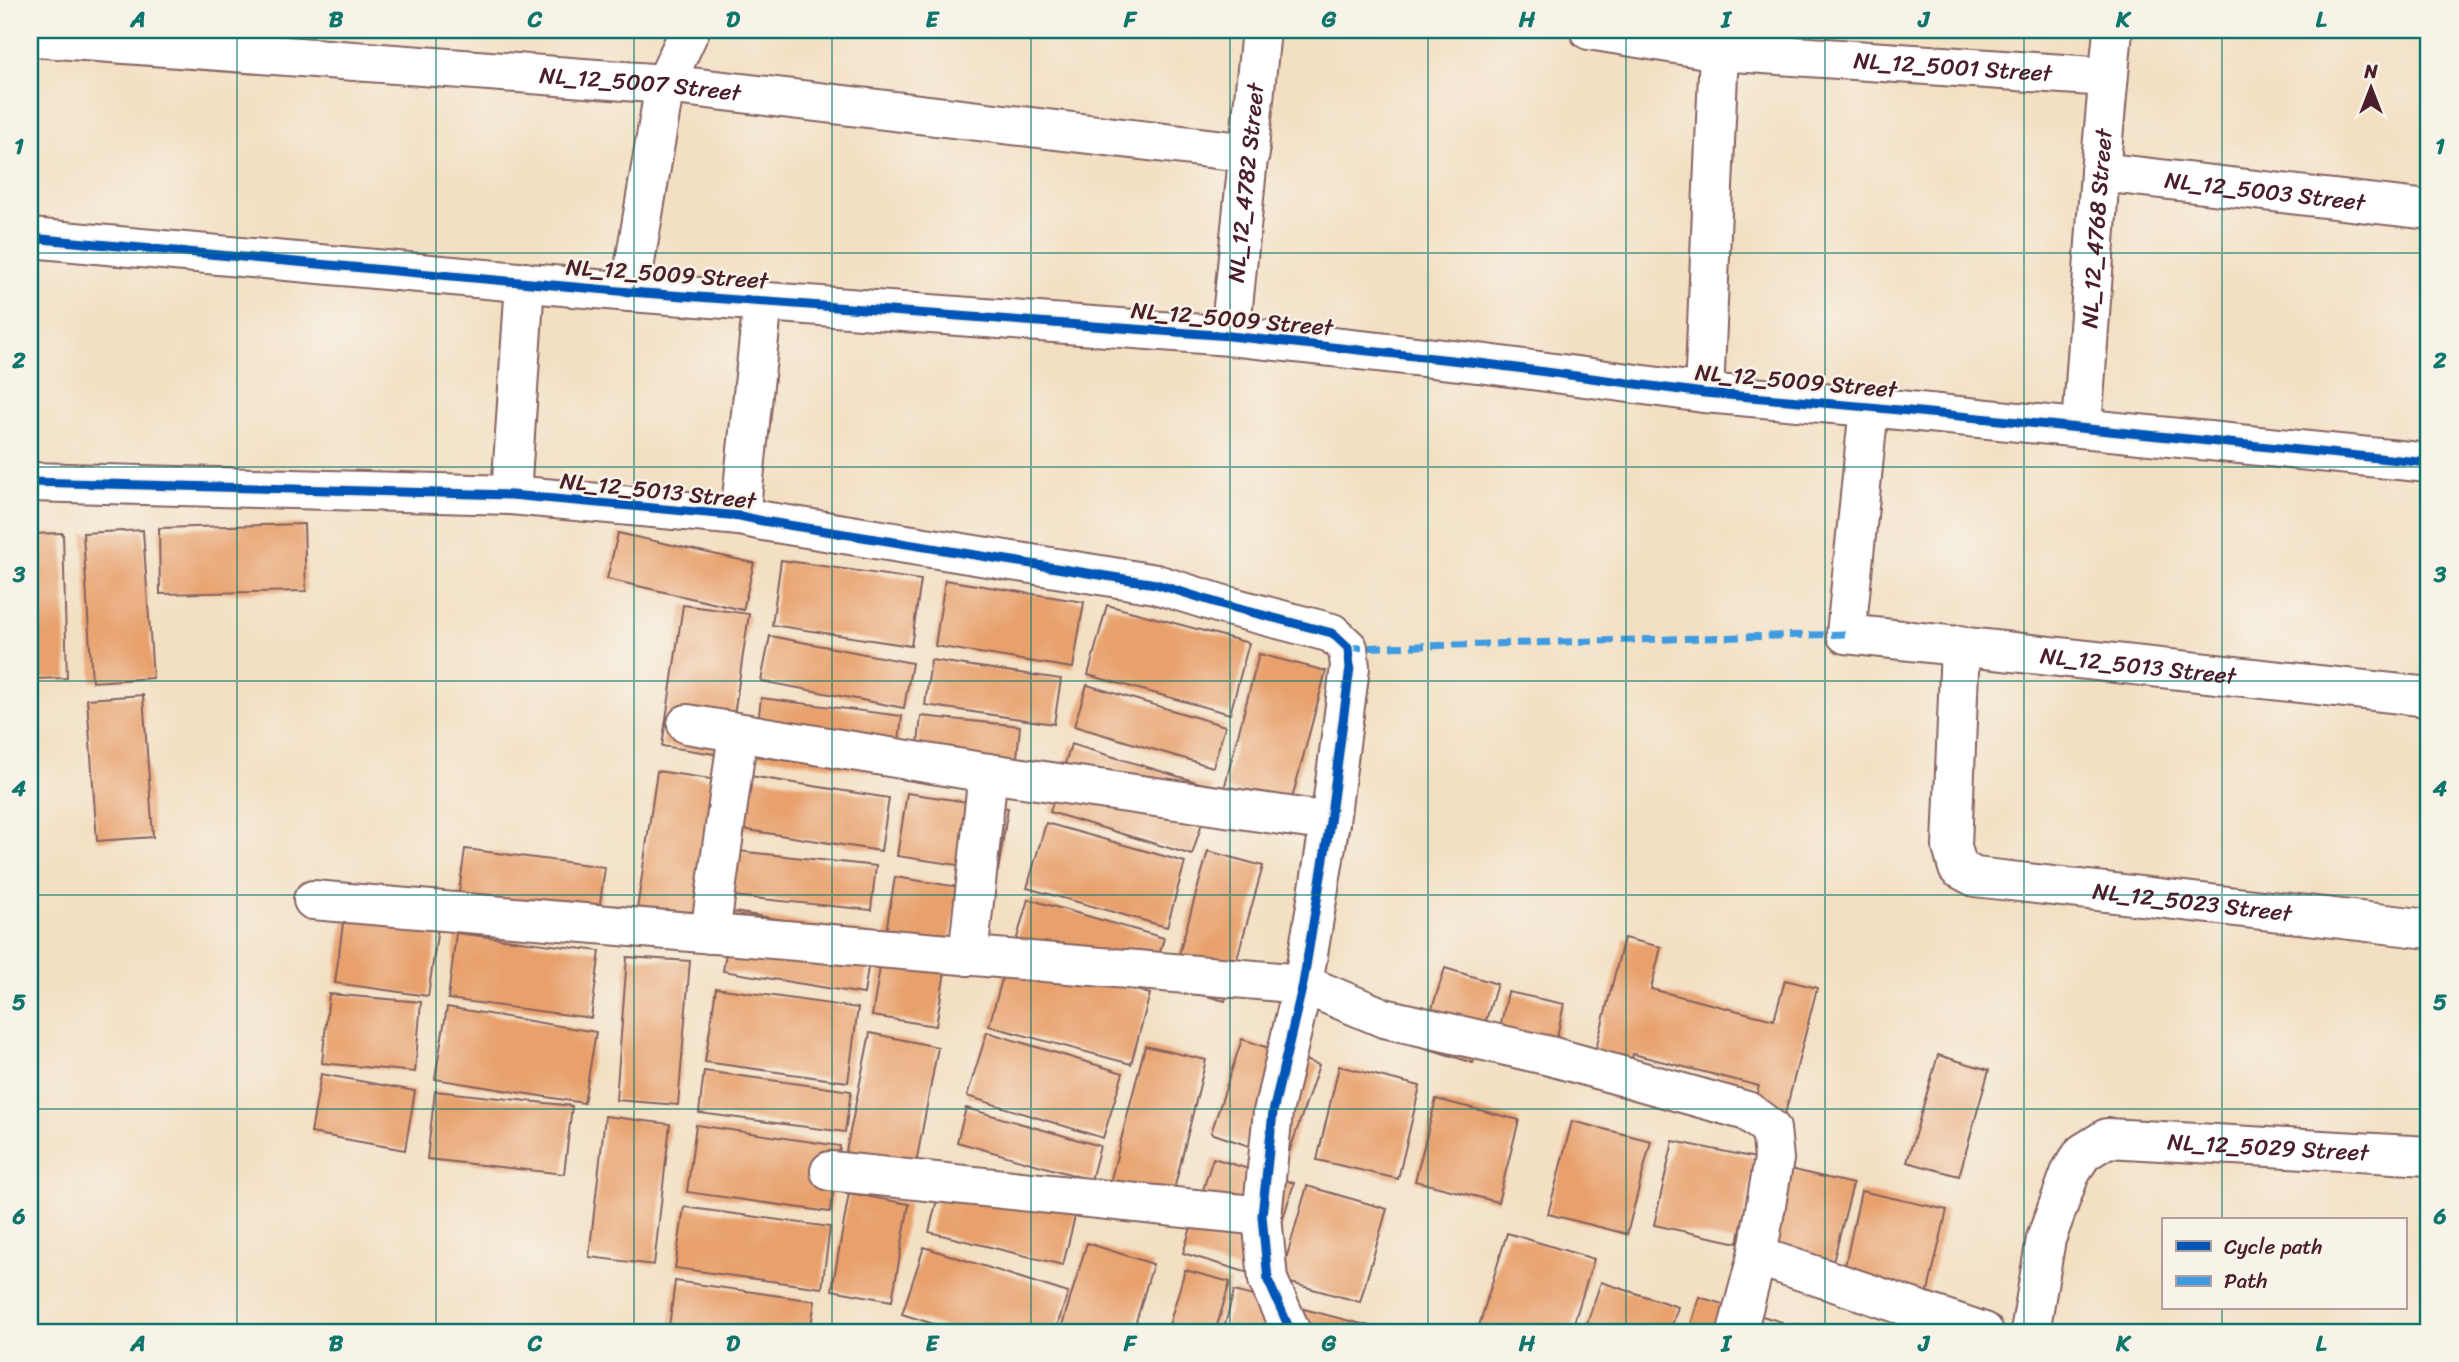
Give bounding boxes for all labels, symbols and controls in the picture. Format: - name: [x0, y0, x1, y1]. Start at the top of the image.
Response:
- text: A: [129, 0, 146, 40]
- text: B: [329, 0, 344, 40]
- text: C: [527, 0, 543, 40]
- text: D: [726, 0, 741, 40]
- text: E: [926, 0, 941, 40]
- text: F: [1123, 0, 1138, 40]
- text: G: [1321, 0, 1337, 40]
- text: H: [1518, 0, 1536, 40]
- text: I: [1720, 0, 1732, 40]
- text: J: [1917, 0, 1931, 40]
- text: K: [2115, 0, 2132, 40]
- text: L: [2316, 0, 2327, 40]
- street label: NL_12_5001 Street: [1852, 40, 2055, 94]
- north arrow: [2336, 52, 2406, 122]
- street label: NL_12_5007 Street: [538, 54, 745, 113]
- text: N: [2363, 55, 2378, 88]
- street label: NL_12_4782 Street: [1215, 79, 1276, 284]
- street label: NL_12_4768 Street: [2069, 125, 2125, 330]
- text: 1: [14, 126, 24, 167]
- text: 1: [2435, 126, 2445, 167]
- street label: NL_12_5003 Street: [2163, 159, 2369, 223]
- street label: NL_12_5009 Street: [564, 246, 771, 302]
- street label: NL_12_5009 Street: [1129, 290, 1336, 348]
- text: 2: [11, 340, 26, 381]
- text: 2: [2432, 340, 2447, 381]
- street label: NL_12_5009 Street: [1693, 352, 1900, 410]
- street label: NL_12_5013 Street: [558, 460, 760, 522]
- text: 3: [12, 554, 26, 595]
- text: 3: [2433, 554, 2447, 595]
- street label: NL_12_5013 Street: [2038, 635, 2240, 697]
- text: 4: [11, 768, 27, 809]
- text: 4: [2432, 768, 2448, 809]
- street label: NL_12_5023 Street: [2091, 870, 2296, 934]
- text: 5: [12, 982, 26, 1023]
- text: 5: [2433, 982, 2447, 1023]
- street label: NL_12_5029 Street: [2166, 1121, 2371, 1173]
- text: 6: [11, 1196, 26, 1237]
- text: 6: [2432, 1196, 2447, 1237]
- legend: [2162, 1218, 2406, 1310]
- text: Cycle path: [2224, 1228, 2323, 1266]
- text: Path: [2224, 1262, 2267, 1300]
- text: A: [129, 1323, 146, 1362]
- text: B: [329, 1323, 344, 1362]
- text: C: [527, 1323, 543, 1362]
- text: D: [726, 1323, 741, 1362]
- text: E: [926, 1323, 941, 1362]
- text: F: [1123, 1323, 1138, 1362]
- text: G: [1321, 1323, 1337, 1362]
- text: H: [1518, 1323, 1536, 1362]
- text: I: [1720, 1323, 1732, 1362]
- text: J: [1917, 1323, 1931, 1362]
- text: K: [2115, 1323, 2132, 1362]
- text: L: [2316, 1323, 2327, 1362]

